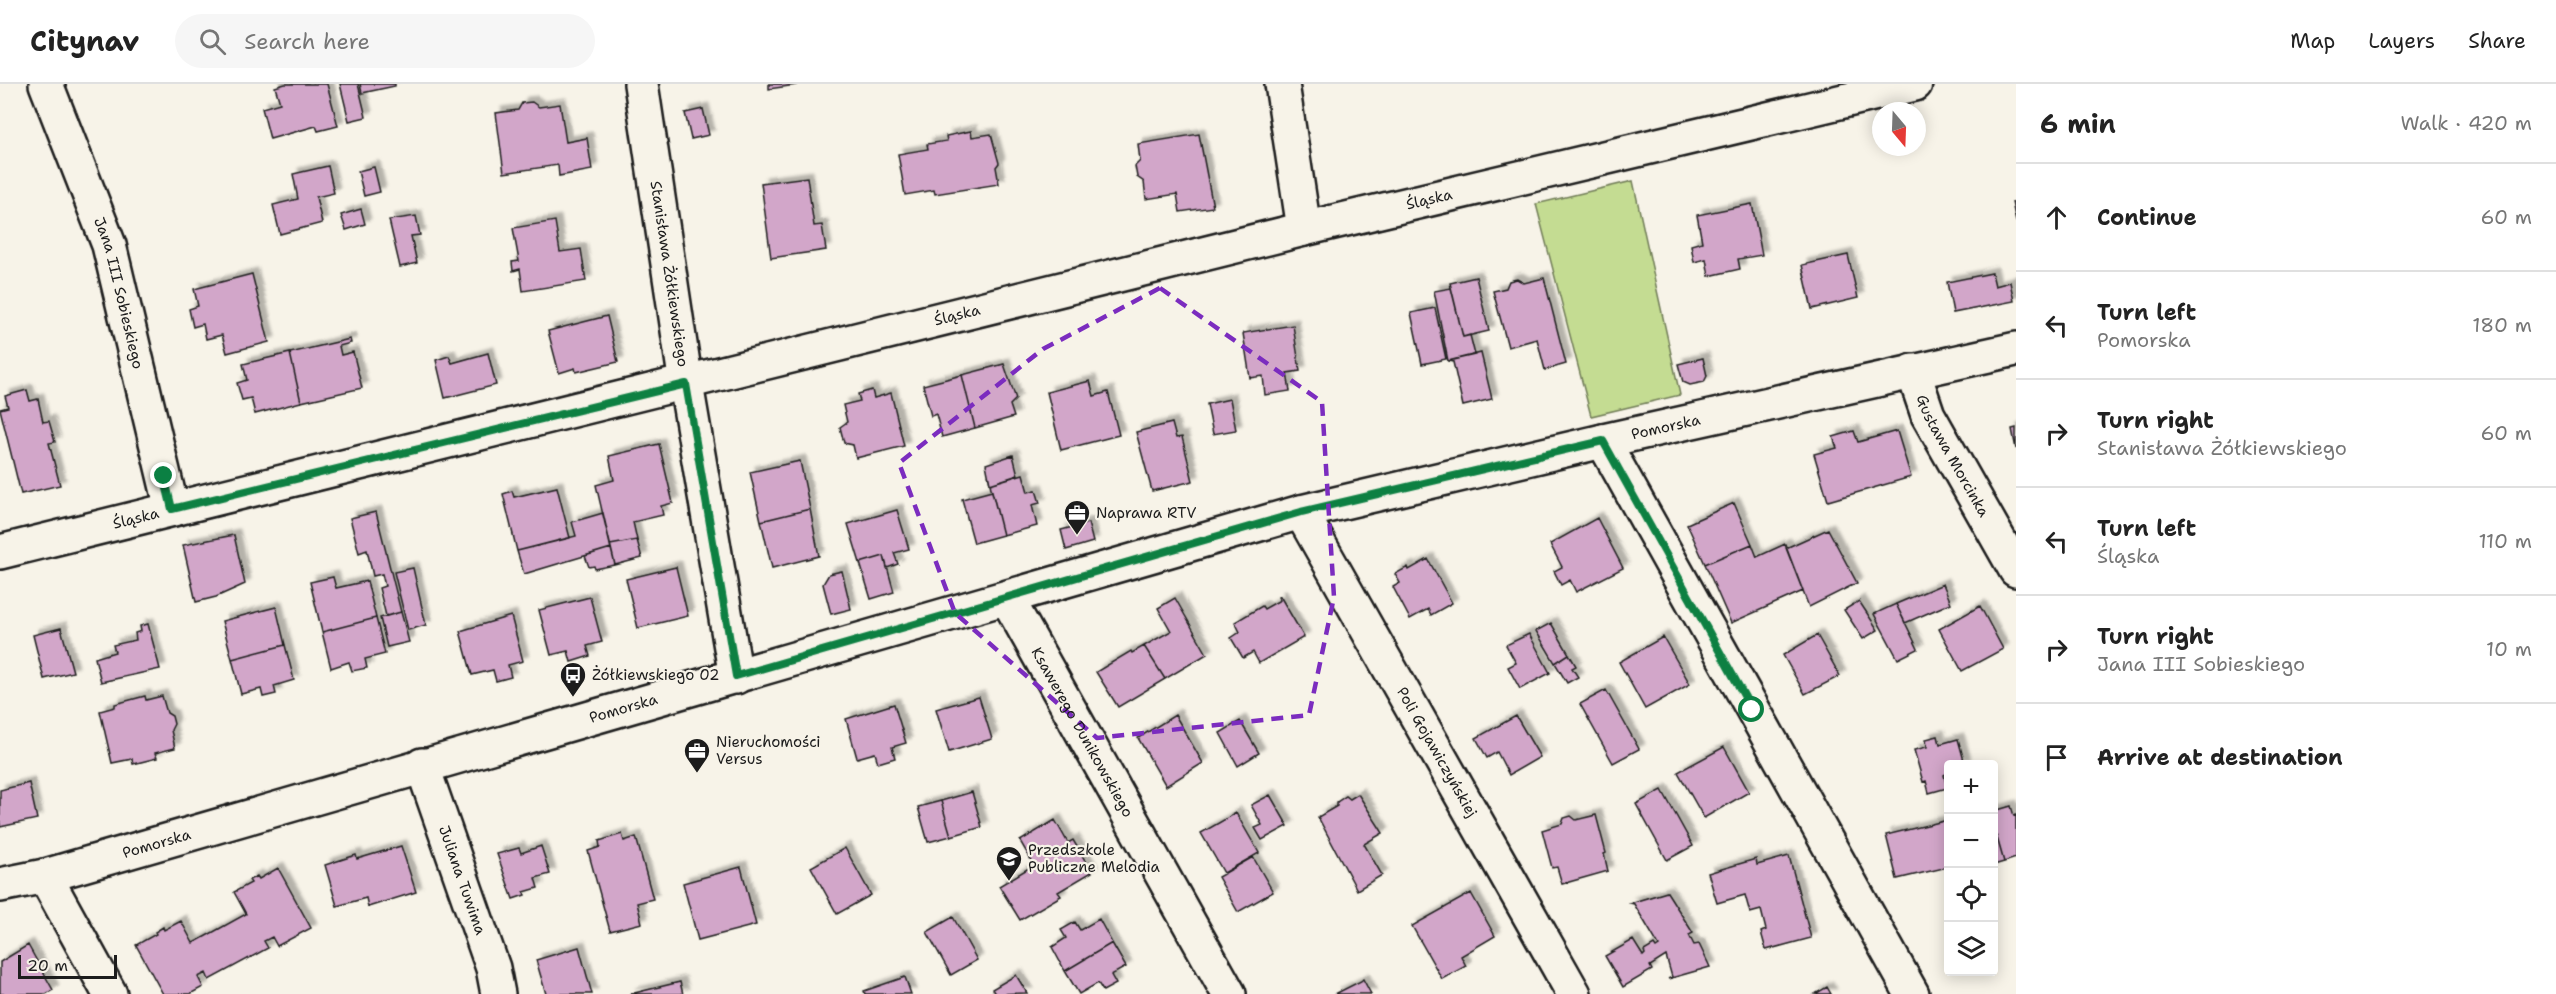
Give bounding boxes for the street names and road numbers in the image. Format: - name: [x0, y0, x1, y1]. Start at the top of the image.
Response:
- street label: Stanisława Żółkiewskiego: [646, 180, 693, 368]
- street label: Śląska: [1404, 184, 1455, 214]
- street label: Jana III Sobieskiego: [89, 214, 148, 371]
- street label: Śląska: [932, 299, 983, 330]
- street label: Gustawa Morcinka: [1912, 392, 1994, 521]
- street label: Pomorska: [1629, 410, 1703, 444]
- street label: Śląska: [111, 503, 162, 534]
- street label: Ksawerego Dunikowskiego: [1027, 644, 1138, 821]
- street label: Poli Gojawiczyńskiej: [1392, 683, 1482, 821]
- street label: Pomorska: [587, 689, 660, 728]
- street label: Juliana Tuwima: [434, 823, 491, 938]
- street label: Pomorska: [120, 824, 194, 863]

